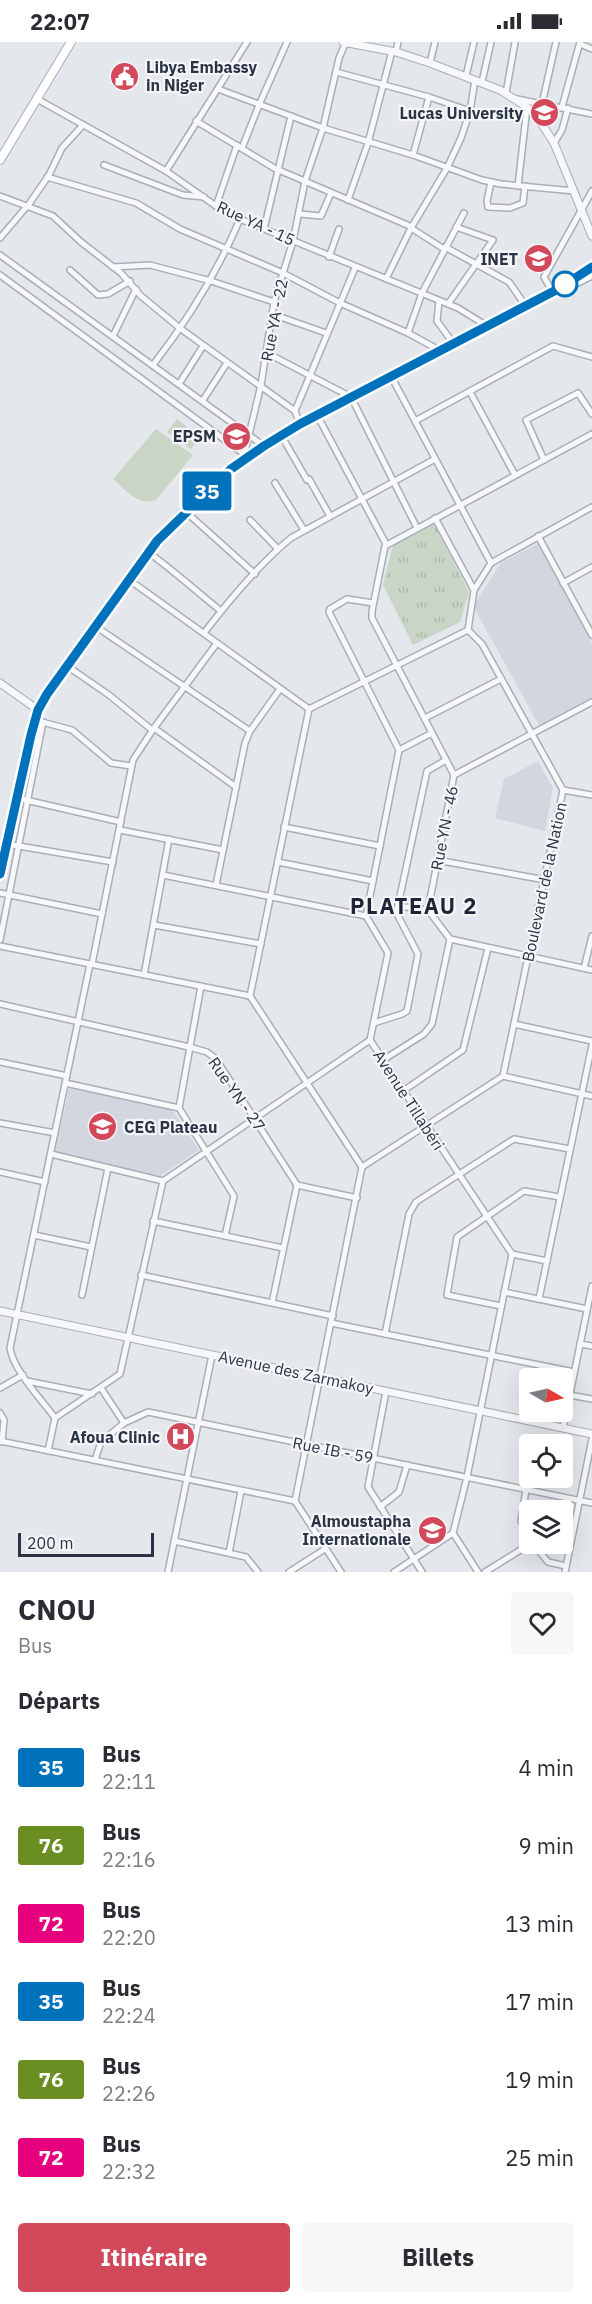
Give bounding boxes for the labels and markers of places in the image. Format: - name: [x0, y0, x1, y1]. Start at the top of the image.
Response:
- place label: Libya Embassy in Niger: [146, 57, 258, 95]
- public building icon: Libya Embassy in Niger: [109, 60, 141, 92]
- school or university icon: Lucas University: [528, 97, 560, 129]
- place label: Lucas University: [399, 103, 523, 123]
- school or university icon: INET: [523, 243, 555, 275]
- place label: INET: [480, 249, 518, 269]
- unlabelled marker: [552, 271, 578, 297]
- school or university icon: EPSM: [221, 420, 253, 452]
- place label: EPSM: [173, 426, 216, 446]
- school or university icon: CEG Plateau: [87, 1111, 119, 1143]
- place label: CEG Plateau: [124, 1117, 217, 1137]
- hospital icon: Afoua Clinic: [165, 1421, 197, 1453]
- place label: Afoua Clinic: [70, 1427, 160, 1447]
- place label: Almoustapha Internationale: [302, 1511, 411, 1549]
- school or university icon: Almoustapha Internationale: [416, 1514, 448, 1546]

